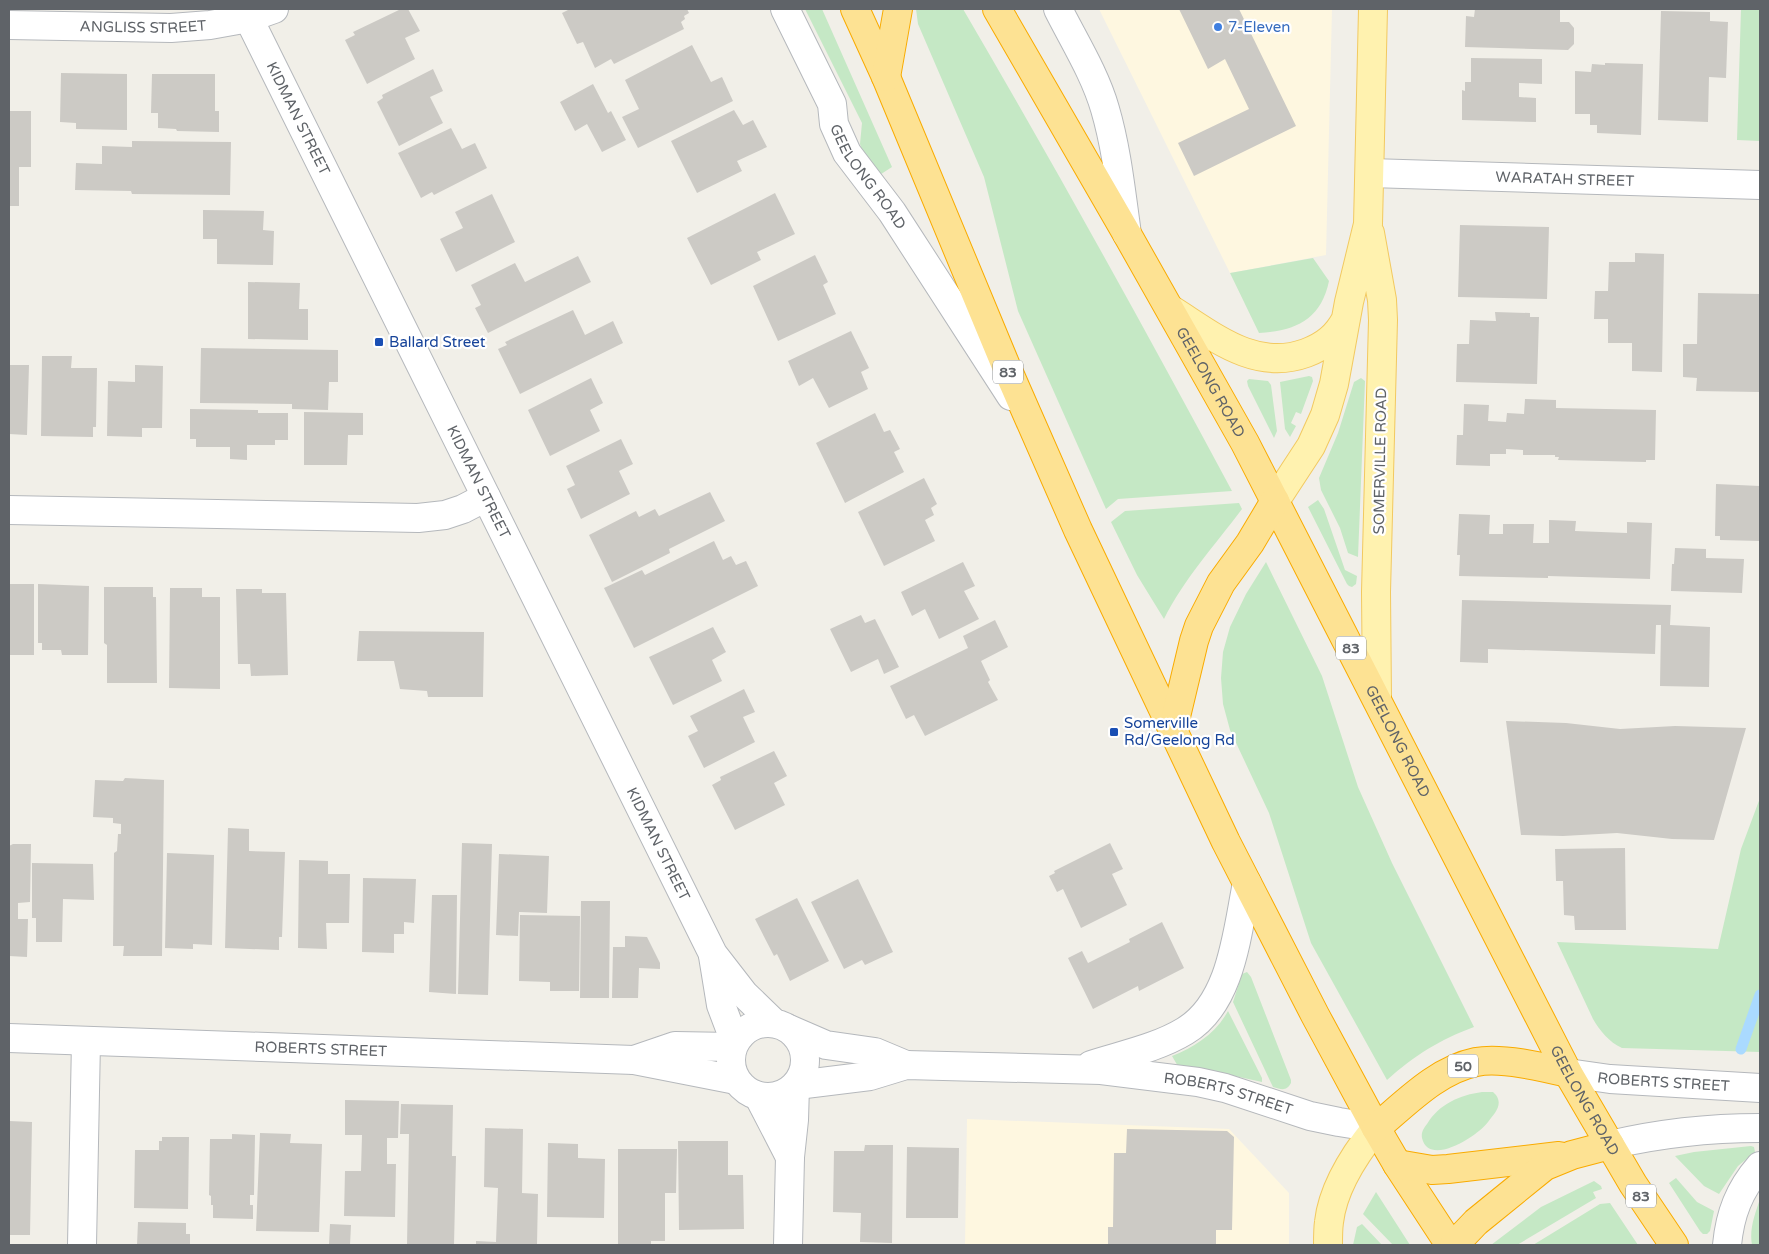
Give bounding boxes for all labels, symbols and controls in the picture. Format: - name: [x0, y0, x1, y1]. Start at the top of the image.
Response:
- street label: ANGLISS STREET: [79, 16, 207, 37]
- place label: 7-Eleven: [1228, 18, 1290, 36]
- marker: 7-Eleven: [1212, 21, 1224, 33]
- street label: KIDMAN STREET: [263, 59, 334, 178]
- street label: GEELONG ROAD: [826, 121, 910, 233]
- street label: WARATAH STREET: [1495, 168, 1635, 190]
- street label: GEELONG ROAD: [1172, 324, 1249, 440]
- place label: Ballard Street: [389, 333, 486, 351]
- marker: Ballard Street: [373, 336, 385, 348]
- road number: 83: [993, 361, 1023, 384]
- street label: SOMERVILLE ROAD: [1370, 388, 1390, 534]
- street label: KIDMAN STREET: [443, 422, 514, 542]
- road number: 83: [1336, 636, 1366, 660]
- street label: GEELONG ROAD: [1362, 682, 1434, 800]
- place label: Somerville Rd/Geelong Rd: [1124, 714, 1235, 749]
- marker: Somerville Rd/Geelong Rd: [1108, 726, 1120, 738]
- street label: KIDMAN STREET: [623, 784, 694, 903]
- street label: ROBERTS STREET: [254, 1038, 387, 1060]
- street label: GEELONG ROAD: [1546, 1042, 1623, 1159]
- road number: 50: [1448, 1054, 1478, 1078]
- street label: ROBERTS STREET: [1596, 1068, 1730, 1095]
- street label: ROBERTS STREET: [1163, 1069, 1295, 1119]
- road number: 83: [1626, 1184, 1656, 1208]

